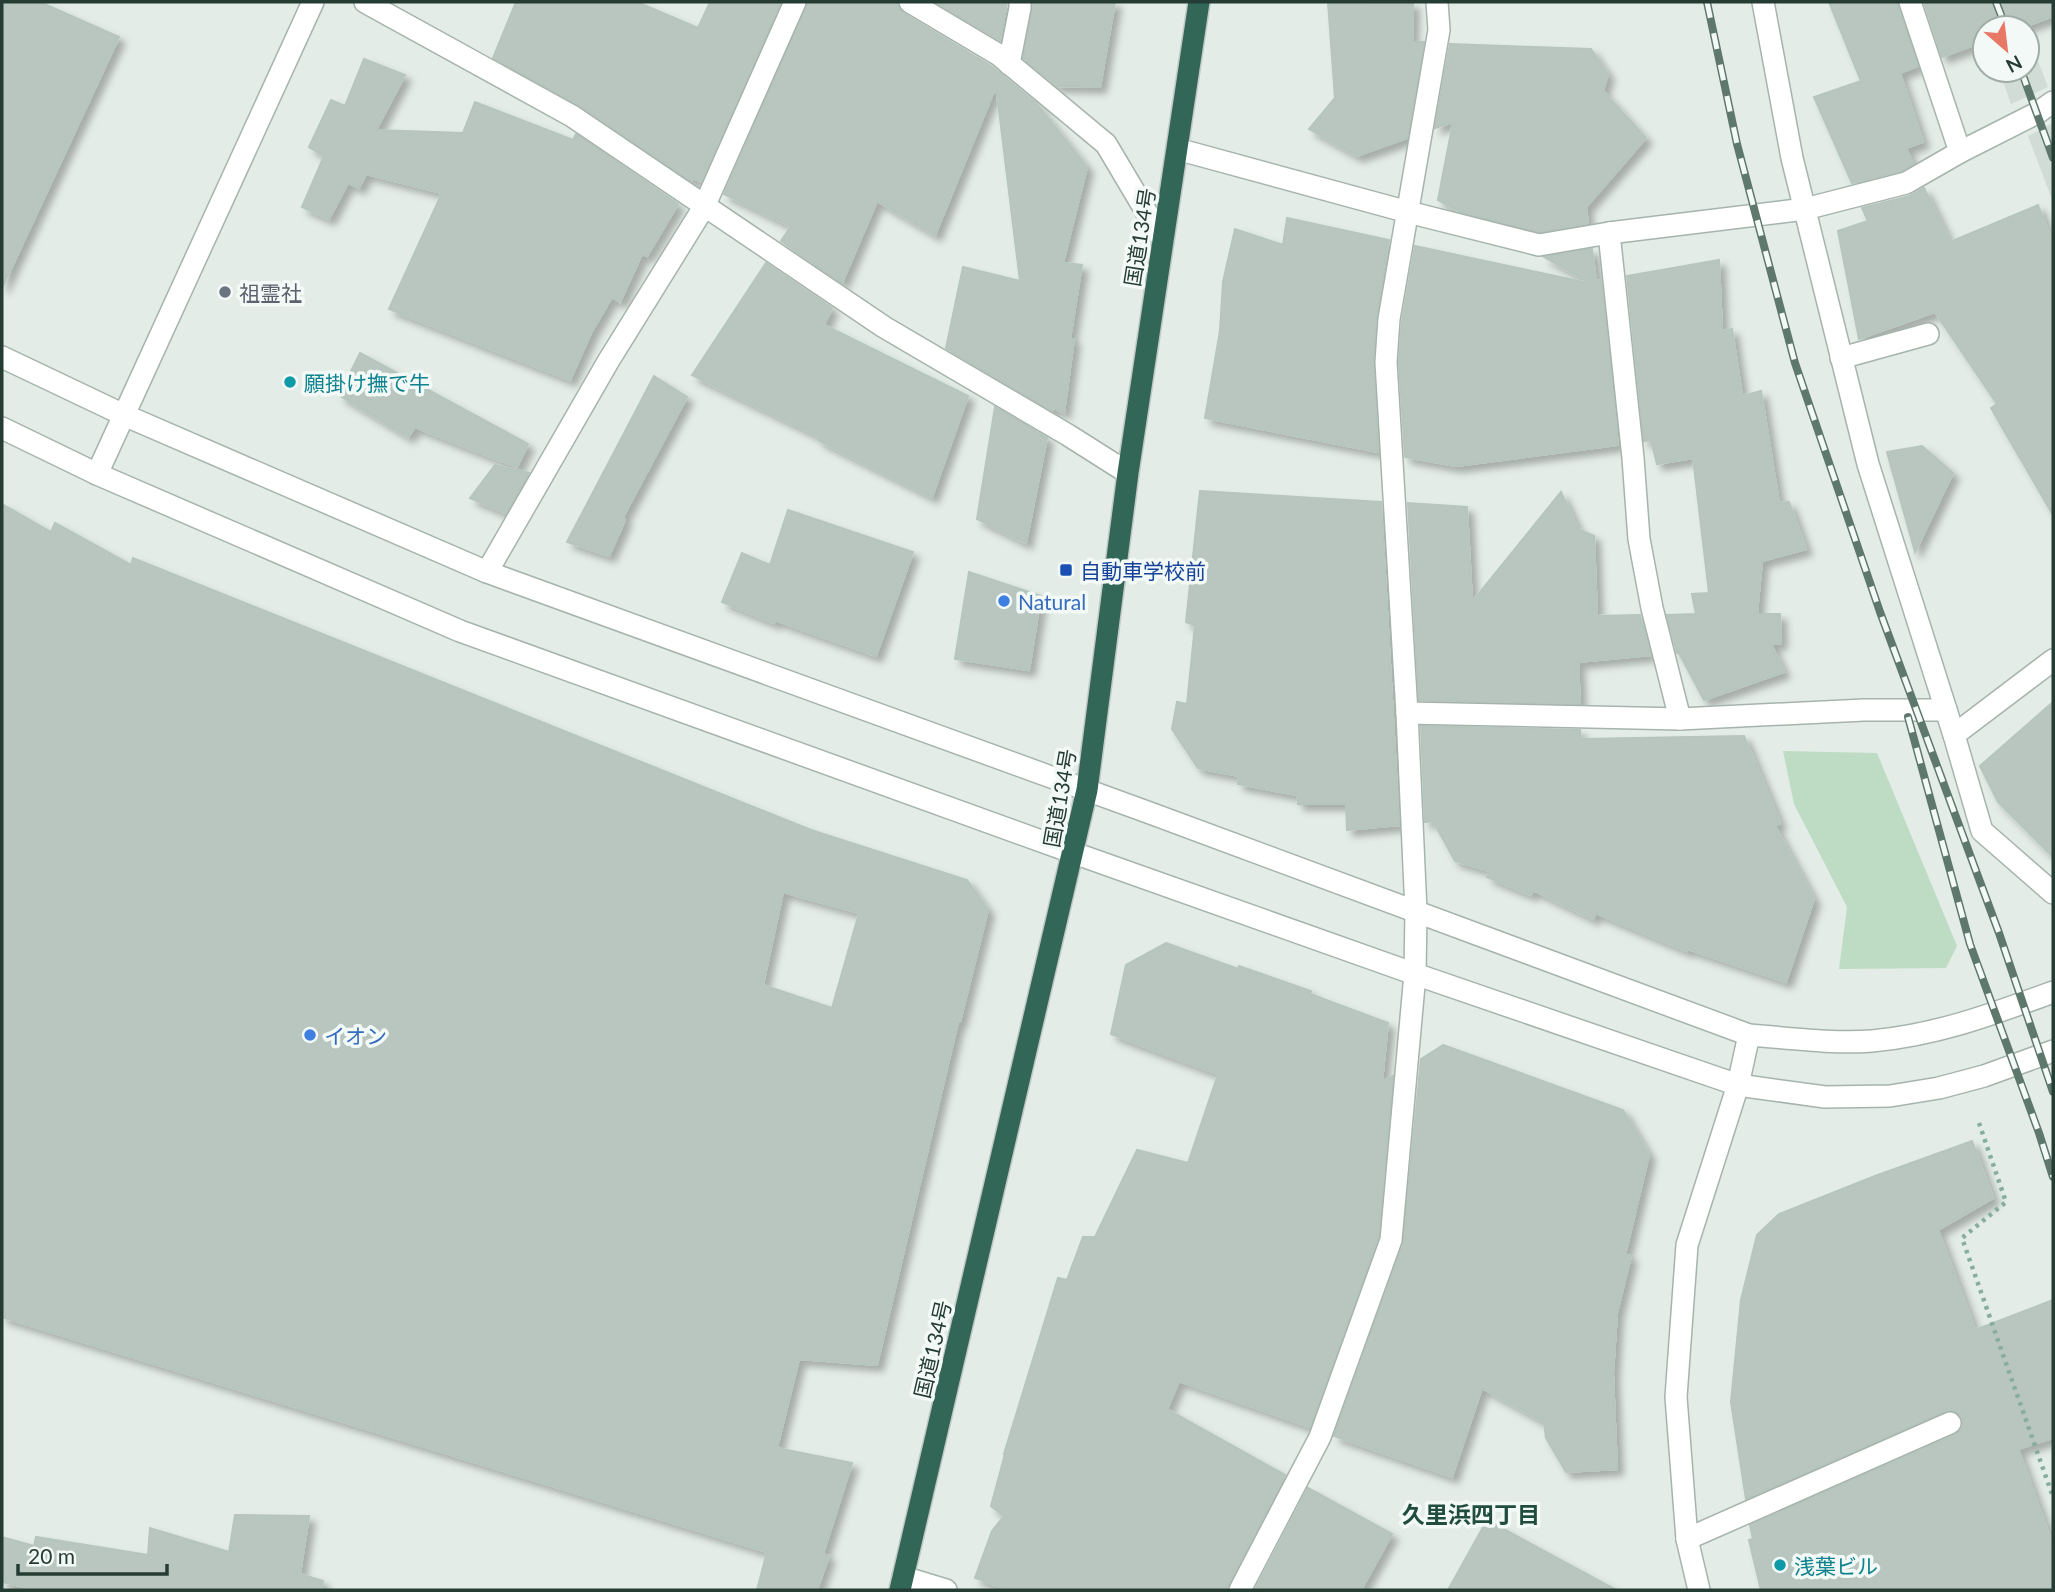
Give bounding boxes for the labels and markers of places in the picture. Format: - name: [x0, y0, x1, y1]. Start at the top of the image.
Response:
- place label: 祖霊社: [239, 280, 302, 305]
- marker: 祖霊社: [217, 284, 233, 300]
- place label: 願掛け撫で牛: [304, 370, 430, 395]
- marker: 願掛け撫で牛: [282, 374, 298, 390]
- place label: 自動車学校前: [1080, 558, 1206, 583]
- marker: 自動車学校前: [1058, 562, 1074, 578]
- place label: Natural: [1018, 589, 1086, 614]
- marker: Natural: [996, 593, 1012, 609]
- place label: イオン: [324, 1023, 387, 1048]
- marker: イオン: [302, 1027, 318, 1043]
- place label: 浅葉ビル: [1794, 1553, 1878, 1578]
- marker: 浅葉ビル: [1772, 1557, 1788, 1573]

